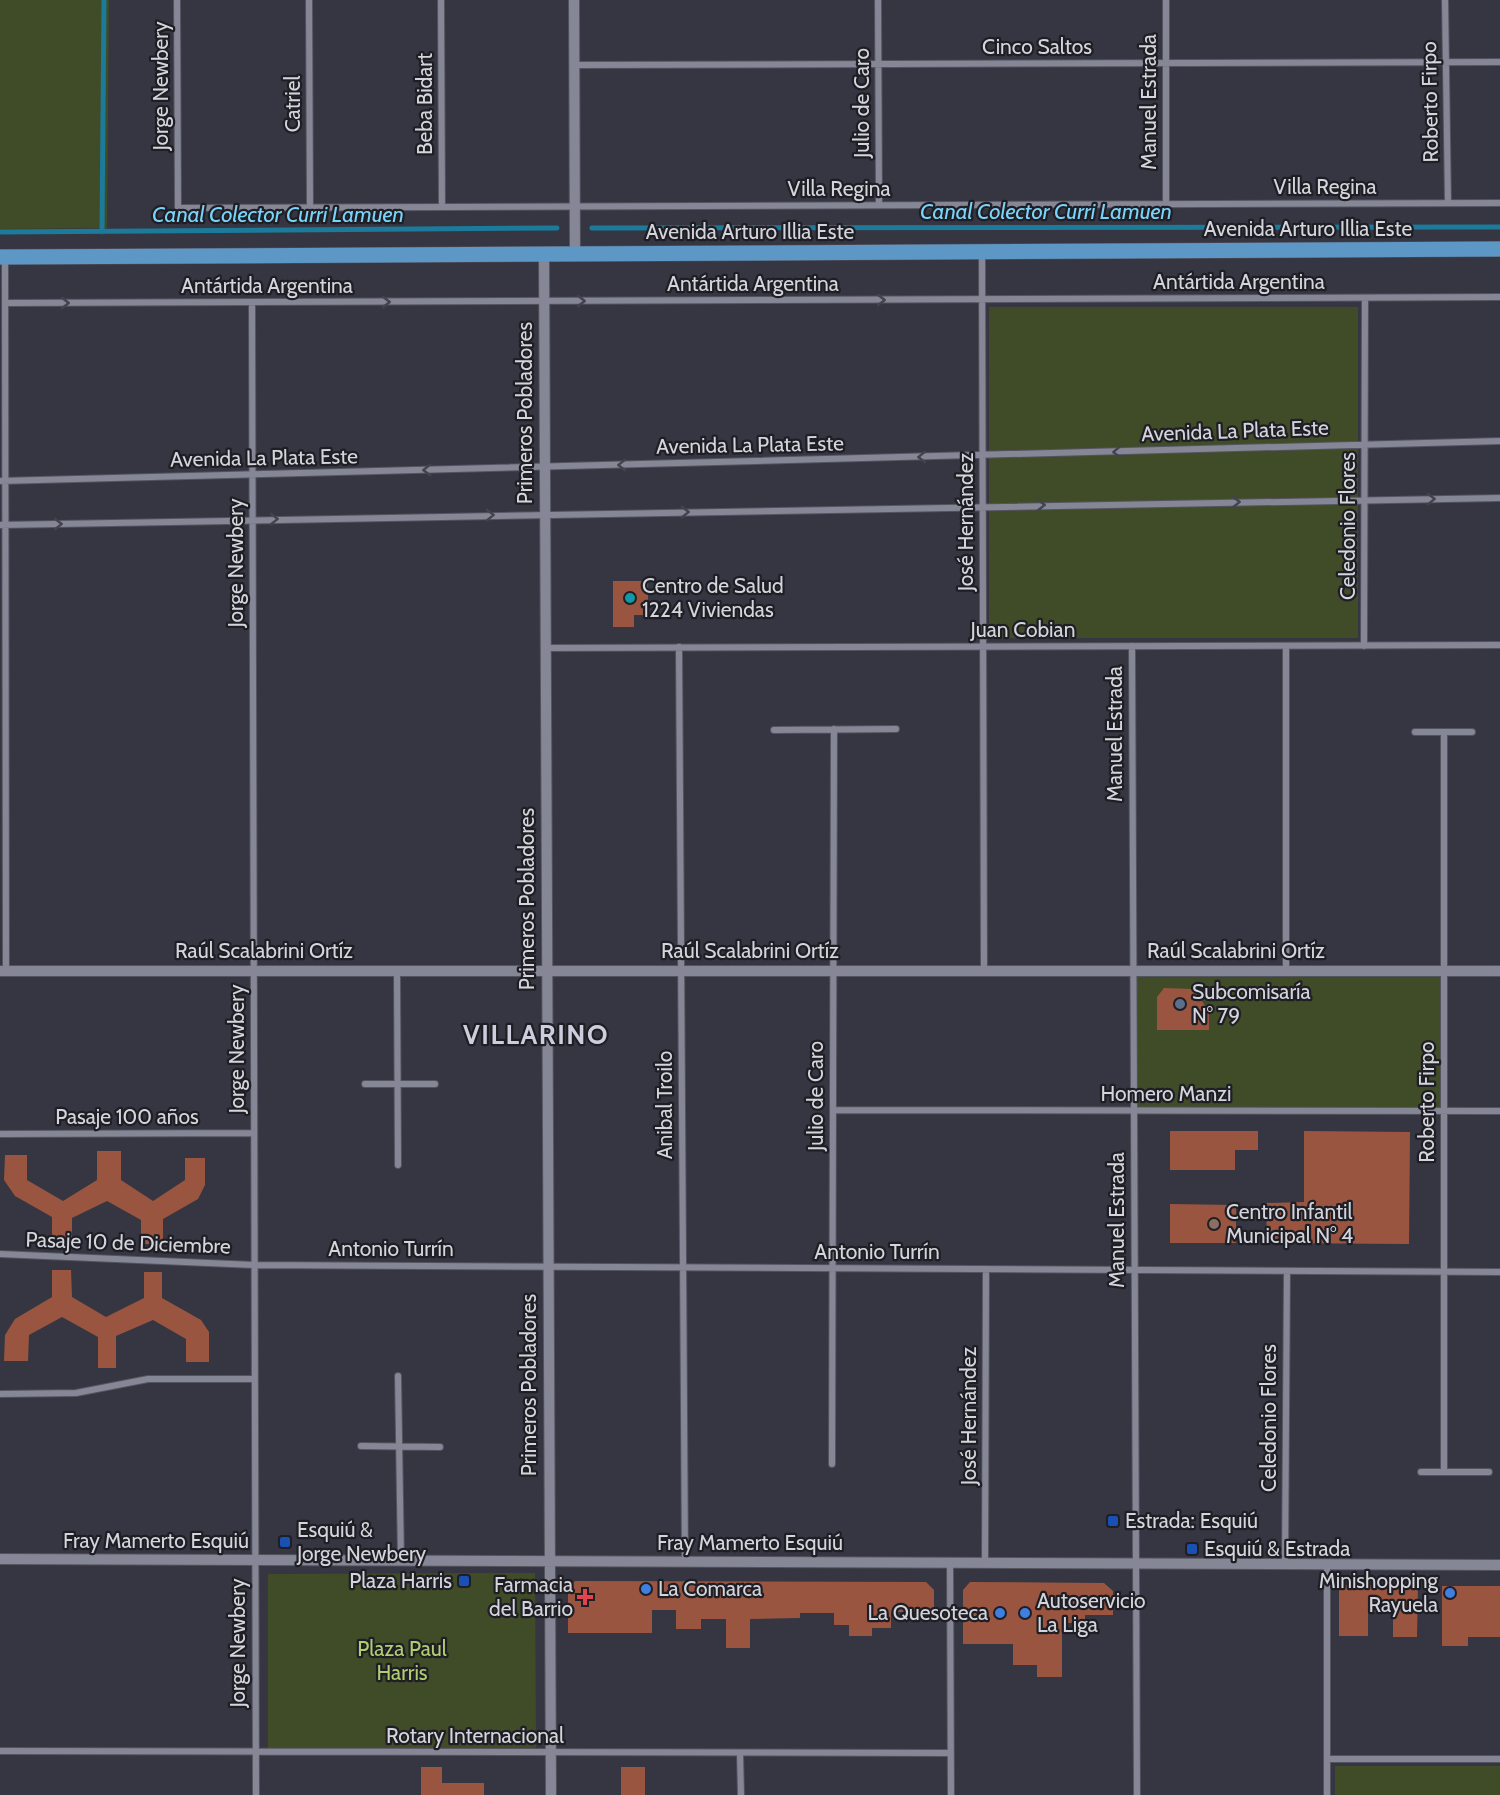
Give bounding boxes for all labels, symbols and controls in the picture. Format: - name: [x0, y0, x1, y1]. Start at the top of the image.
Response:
- street label: Jorge Newbery: [148, 21, 173, 152]
- street label: Cinco Saltos: [982, 34, 1092, 59]
- street label: Manuel Estrada: [1136, 34, 1161, 170]
- street label: Roberto Firpo: [1416, 41, 1443, 163]
- street label: Julio de Caro: [849, 48, 874, 159]
- street label: Beba Bidart: [412, 53, 437, 155]
- street label: Catriel: [280, 76, 305, 132]
- street label: Villa Regina: [1273, 174, 1377, 199]
- street label: Villa Regina: [787, 176, 891, 201]
- water label: Canal Colector Curri Lamuen: [920, 198, 1172, 225]
- water label: Canal Colector Curri Lamuen: [152, 201, 404, 228]
- street label: Avenida Arturo Illia Este: [1204, 216, 1412, 241]
- street label: Avenida Arturo Illia Este: [646, 219, 854, 244]
- street label: Antártida Argentina: [1153, 269, 1325, 294]
- street label: Antártida Argentina: [667, 271, 839, 296]
- street label: Antártida Argentina: [181, 273, 353, 298]
- one-way arrow: [876, 294, 885, 306]
- one-way arrow: [576, 295, 585, 307]
- one-way arrow: [381, 296, 390, 308]
- one-way arrow: [60, 297, 69, 309]
- street label: Primeros Pobladores: [512, 321, 537, 504]
- street label: Avenida La Plata Este: [1141, 415, 1329, 446]
- street label: Avenida La Plata Este: [656, 430, 844, 459]
- street label: Avenida La Plata Este: [170, 443, 358, 472]
- one-way arrow: [1113, 445, 1122, 458]
- one-way arrow: [918, 451, 927, 464]
- street label: Celedonio Flores: [1335, 452, 1360, 600]
- street label: José Hernández: [953, 453, 978, 592]
- one-way arrow: [618, 459, 627, 472]
- one-way arrow: [423, 464, 432, 477]
- one-way arrow: [1426, 493, 1435, 505]
- one-way arrow: [1231, 496, 1240, 508]
- street label: Jorge Newbery: [223, 498, 248, 629]
- one-way arrow: [1036, 499, 1045, 511]
- one-way arrow: [681, 505, 690, 518]
- one-way arrow: [486, 509, 495, 522]
- one-way arrow: [270, 513, 279, 526]
- one-way arrow: [54, 517, 63, 530]
- place label: Centro de Salud 1224 Viviendas: [642, 573, 784, 622]
- marker: Centro de Salud 1224 Viviendas: [623, 591, 637, 605]
- street label: Juan Cobian: [970, 617, 1075, 642]
- street label: Manuel Estrada: [1102, 666, 1127, 802]
- street label: Primeros Pobladores: [514, 807, 539, 990]
- street label: Raúl Scalabrini Ortíz: [175, 938, 353, 963]
- street label: Raúl Scalabrini Ortíz: [661, 938, 839, 963]
- street label: Raúl Scalabrini Ortíz: [1147, 938, 1325, 963]
- place label: Subcomisaría N° 79: [1192, 979, 1311, 1028]
- street label: Jorge Newbery: [224, 984, 249, 1115]
- marker: Subcomisaría N° 79: [1173, 997, 1187, 1011]
- district label: VILLARINO: [463, 1018, 609, 1051]
- street label: Julio de Caro: [803, 1041, 828, 1152]
- street label: Roberto Firpo: [1414, 1041, 1439, 1163]
- street label: Anibal Troilo: [652, 1051, 677, 1159]
- street label: Homero Manzi: [1101, 1081, 1231, 1106]
- street label: Pasaje 100 años: [55, 1104, 199, 1130]
- street label: Manuel Estrada: [1104, 1152, 1129, 1288]
- place label: Centro Infantil Municipal N° 4: [1226, 1199, 1353, 1248]
- marker: Centro Infantil Municipal N° 4: [1207, 1217, 1221, 1231]
- street label: Pasaje 10 de Diciembre: [25, 1226, 231, 1260]
- street label: Antonio Turrín: [328, 1236, 454, 1261]
- street label: Antonio Turrín: [814, 1239, 940, 1264]
- street label: Primeros Pobladores: [516, 1293, 541, 1476]
- street label: Celedonio Flores: [1256, 1344, 1281, 1492]
- street label: José Hernández: [956, 1347, 981, 1486]
- place label: Estrada: Esquiú: [1125, 1508, 1258, 1533]
- marker: Estrada: Esquiú: [1106, 1514, 1120, 1528]
- place label: Esquiú & Jorge Newbery: [296, 1517, 427, 1566]
- street label: Fray Mamerto Esquiú: [63, 1528, 249, 1553]
- street label: Fray Mamerto Esquiú: [657, 1530, 843, 1555]
- marker: Esquiú & Jorge Newbery: [278, 1535, 292, 1549]
- place label: Esquiú & Estrada: [1204, 1536, 1350, 1561]
- marker: Esquiú & Estrada: [1185, 1542, 1199, 1556]
- place label: Plaza Harris: [349, 1568, 452, 1593]
- place label: Minishopping Rayuela: [1319, 1568, 1439, 1617]
- place label: Farmacia del Barrio: [489, 1572, 573, 1621]
- marker: Plaza Harris: [457, 1574, 471, 1588]
- place label: La Comarca: [658, 1576, 762, 1601]
- street label: Jorge Newbery: [225, 1578, 250, 1709]
- marker: La Comarca: [639, 1582, 653, 1596]
- marker: Minishopping Rayuela: [1443, 1586, 1457, 1600]
- place label: Autoservicio La Liga: [1037, 1588, 1146, 1637]
- marker: Farmacia del Barrio: [578, 1590, 592, 1604]
- place label: La Quesoteca: [867, 1600, 988, 1625]
- marker: La Quesoteca: [993, 1606, 1007, 1620]
- marker: Autoservicio La Liga: [1018, 1606, 1032, 1620]
- park label: Plaza Paul Harris: [357, 1636, 447, 1685]
- street label: Rotary Internacional: [386, 1723, 564, 1748]

